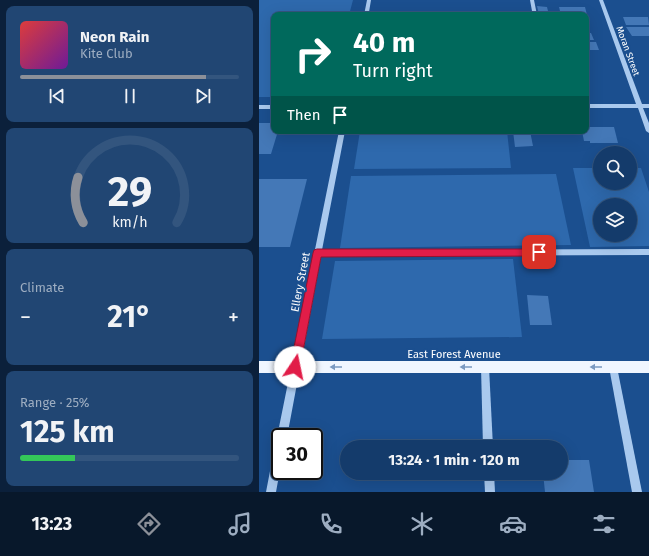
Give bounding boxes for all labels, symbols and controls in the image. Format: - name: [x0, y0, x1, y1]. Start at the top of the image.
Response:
- street label: Moran Street: [614, 25, 642, 78]
- text: 40 m: [353, 26, 416, 59]
- text: Neon Rain: [80, 28, 149, 46]
- icon: right: [287, 28, 339, 80]
- text: Kite Club: [80, 46, 133, 61]
- text: Turn right: [353, 60, 433, 82]
- icon: previous: [46, 85, 68, 107]
- icon: pause: [119, 85, 141, 107]
- icon: next: [192, 85, 214, 107]
- icon: arrive: [329, 104, 351, 126]
- text: Then: [287, 106, 321, 124]
- map controls: [593, 146, 637, 242]
- button: search: [593, 146, 637, 190]
- text: 29: [107, 167, 152, 217]
- button: layers: [593, 198, 637, 242]
- text: km/h: [112, 214, 147, 231]
- pin: [522, 235, 556, 269]
- icon: arrive: [528, 241, 550, 263]
- street label: Ellery Street: [288, 251, 313, 313]
- text: Climate: [20, 280, 64, 295]
- text: 21°: [107, 299, 152, 335]
- text: −: [20, 304, 31, 331]
- text: +: [228, 304, 239, 331]
- position arrow: [274, 346, 316, 388]
- street label: East Forest Avenue: [407, 348, 501, 361]
- one-way arrow: [329, 364, 342, 370]
- one-way arrow: [459, 364, 472, 370]
- one-way arrow: [589, 364, 602, 370]
- text: Range · 25%: [20, 395, 90, 410]
- text: 125 km: [20, 414, 115, 450]
- speed limit sign: 30: [271, 428, 323, 480]
- text: 13:24 · 1 min · 120 m: [388, 451, 520, 469]
- icon: directions: [135, 510, 163, 538]
- icon: music: [226, 510, 254, 538]
- icon: phone: [317, 510, 345, 538]
- icon: climate: [408, 510, 436, 538]
- icon: car: [499, 510, 527, 538]
- icon: filters: [590, 510, 618, 538]
- text: 13:23: [31, 513, 72, 535]

